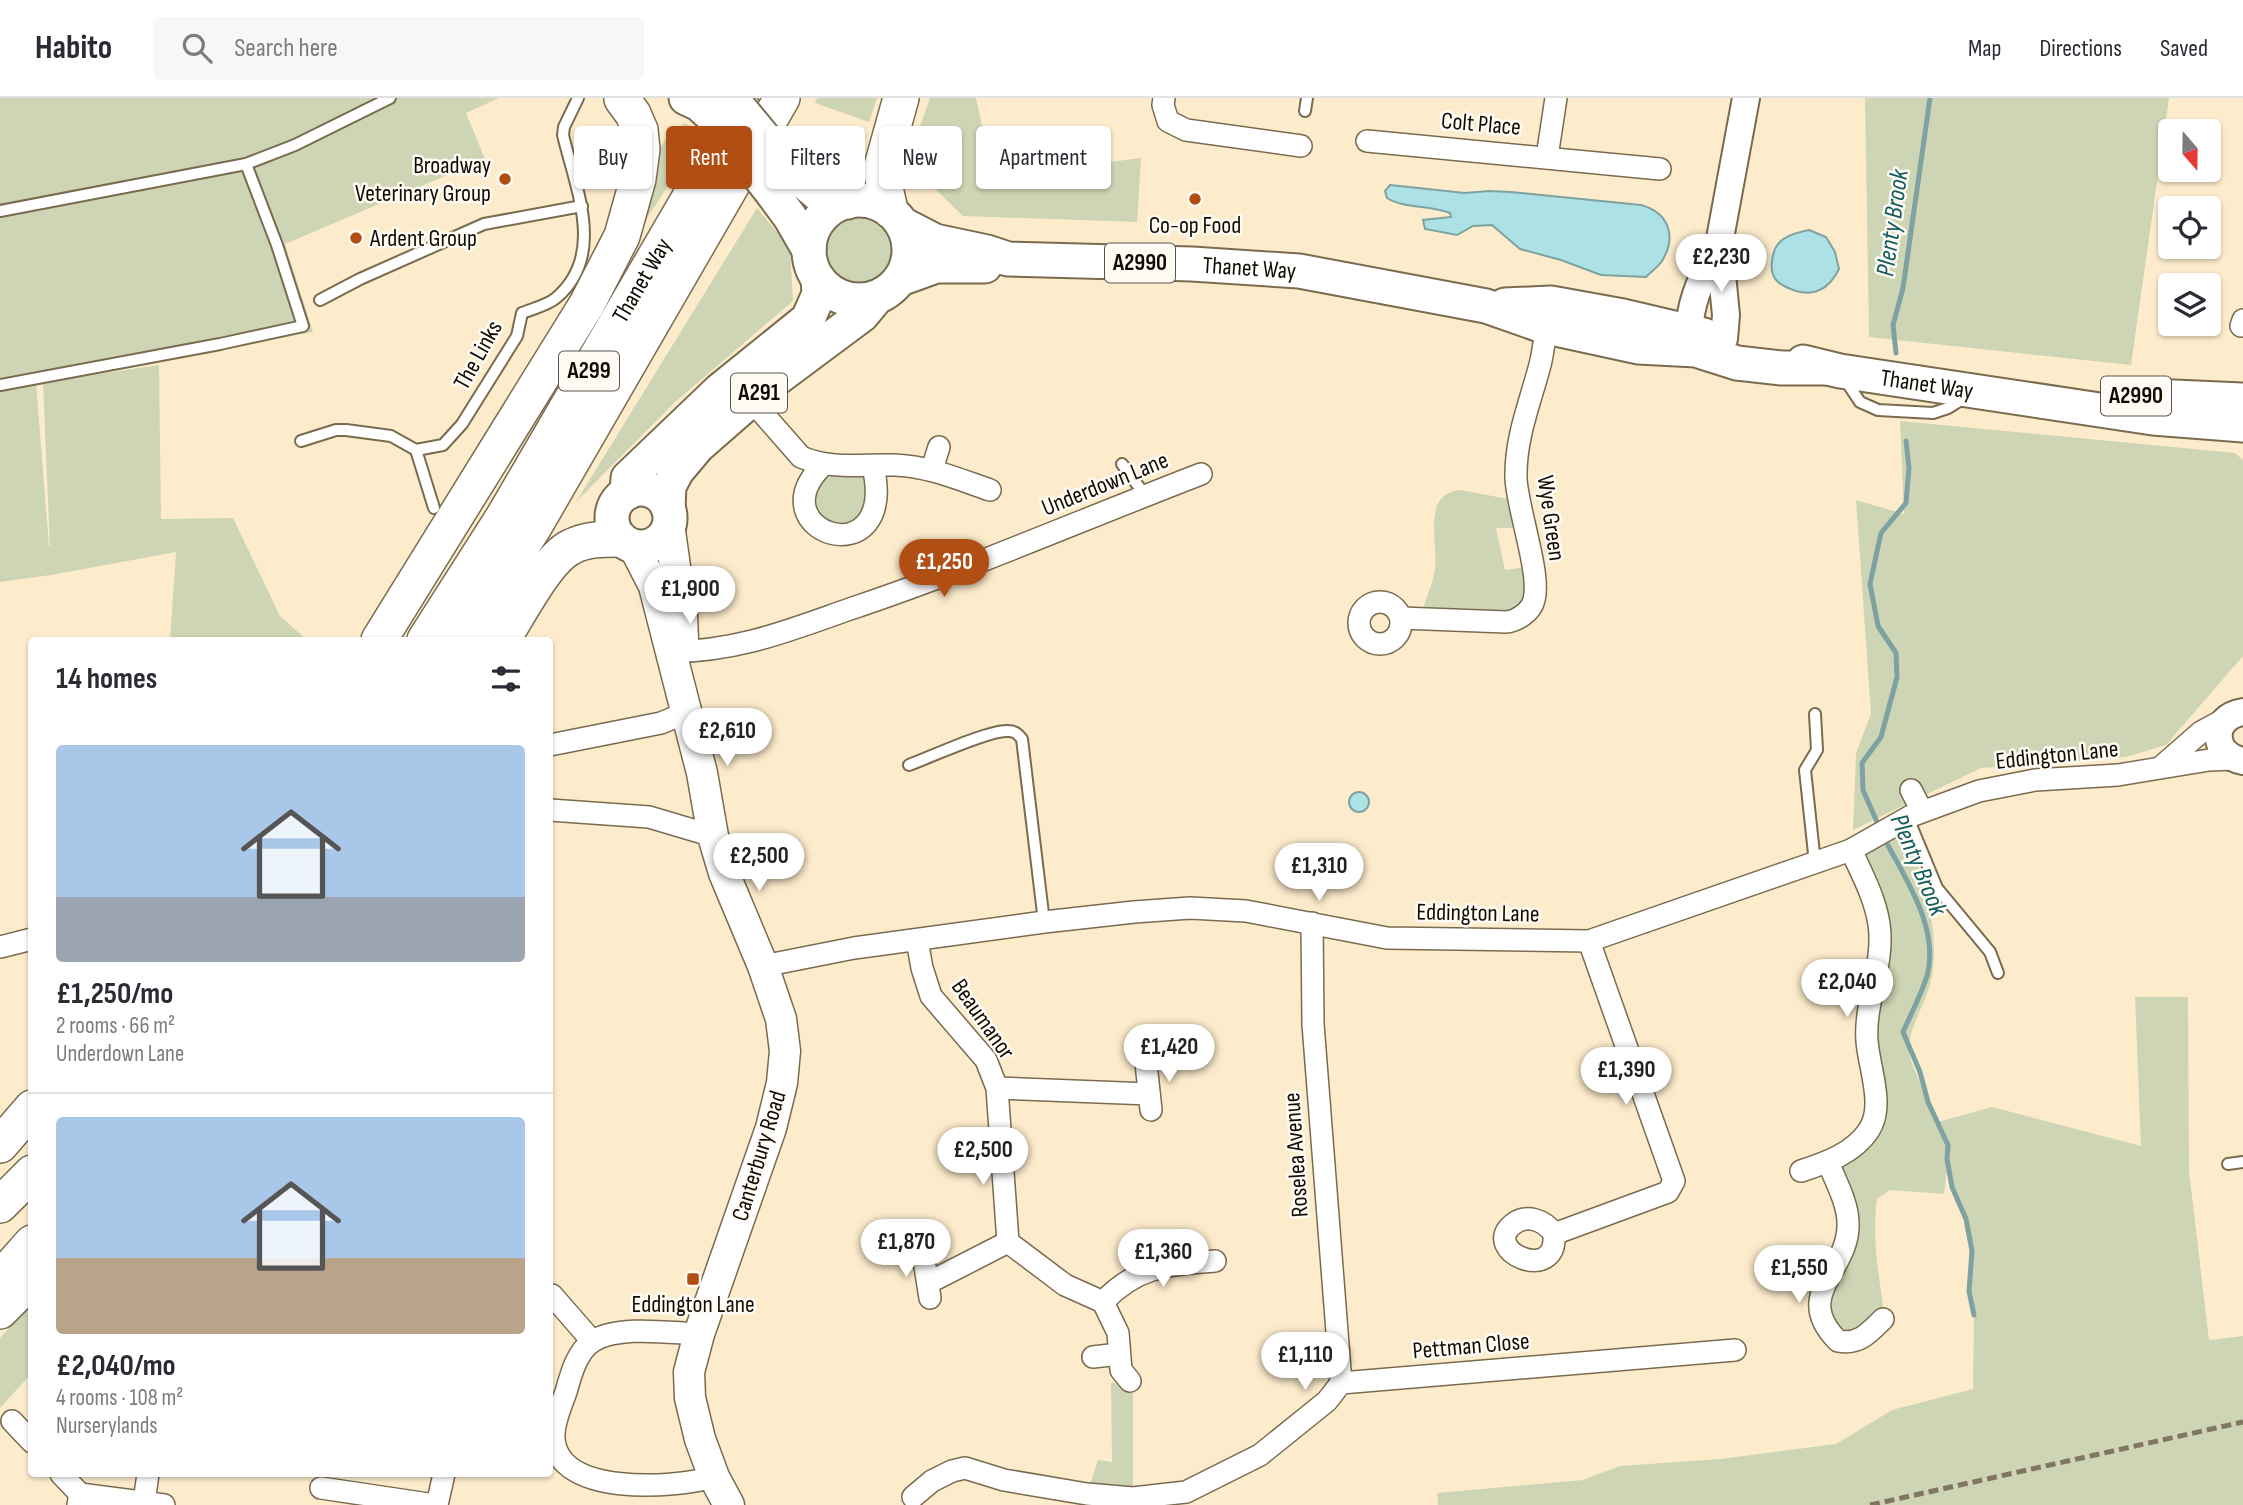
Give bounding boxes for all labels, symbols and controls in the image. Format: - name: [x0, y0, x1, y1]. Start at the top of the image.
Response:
- search box: [154, 17, 644, 80]
- text: Habito: [35, 28, 112, 68]
- icon: search: [178, 29, 216, 67]
- text: Search here: [234, 33, 338, 64]
- text: Map: [1968, 34, 2001, 63]
- text: Directions: [2039, 34, 2122, 63]
- text: Saved: [2160, 34, 2208, 63]
- street label: Colt Place: [1440, 106, 1522, 142]
- north arrow: [2158, 119, 2221, 182]
- map controls: [2158, 119, 2221, 336]
- chip: Buy: [574, 126, 652, 189]
- chip: Rent: [666, 126, 752, 189]
- chip: Filters: [766, 126, 865, 189]
- chip: New: [879, 126, 962, 189]
- chip: Apartment: [976, 126, 1111, 189]
- place label: Broadway Veterinary Group: [355, 151, 491, 208]
- water label: Plenty Brook: [1870, 166, 1916, 278]
- marker: Broadway Veterinary Group: [497, 171, 513, 187]
- marker: Co-op Food: [1187, 191, 1203, 207]
- button: locate: [2158, 196, 2221, 259]
- place label: Co-op Food: [1149, 211, 1241, 240]
- place label: Ardent Group: [369, 224, 477, 253]
- marker: Ardent Group: [348, 230, 364, 246]
- street label: Thanet Way: [605, 233, 678, 328]
- pin: £2,230: [1664, 234, 1778, 294]
- text: £2,230: [1692, 243, 1750, 271]
- road number: A2990: [1105, 244, 1175, 282]
- street label: Thanet Way: [1202, 250, 1297, 285]
- button: layers: [2158, 273, 2221, 336]
- street label: The Links: [447, 315, 509, 395]
- road number: A299: [559, 352, 619, 390]
- street label: Thanet Way: [1879, 363, 1975, 405]
- road number: A291: [731, 374, 787, 412]
- road number: A2990: [2101, 376, 2171, 416]
- street label: Underdown Lane: [1038, 445, 1172, 523]
- street label: Wye Green: [1531, 473, 1571, 563]
- pin: £1,250: [887, 540, 1001, 599]
- text: £1,250: [915, 548, 973, 576]
- pin: £1,900: [633, 566, 747, 626]
- text: £1,900: [660, 575, 720, 603]
- icon: filters: [487, 660, 525, 698]
- text: 14 homes: [56, 661, 157, 697]
- pin: £2,610: [670, 708, 784, 768]
- text: £2,610: [698, 717, 756, 745]
- street label: Eddington Lane: [1994, 734, 2120, 776]
- icon: home: [228, 791, 354, 917]
- water label: Plenty Brook: [1883, 810, 1954, 922]
- pin: £2,500: [702, 834, 816, 893]
- text: £2,500: [729, 842, 789, 870]
- pin: £1,310: [1262, 844, 1376, 903]
- text: £1,310: [1291, 852, 1347, 880]
- street label: Eddington Lane: [1416, 897, 1540, 929]
- pin: £2,040: [1790, 960, 1904, 1019]
- text: £2,040: [1817, 968, 1877, 996]
- street label: Beaumanor: [945, 973, 1021, 1065]
- text: £1,250/mo: [56, 976, 173, 1012]
- text: 2 rooms · 66 m²: [56, 1012, 175, 1040]
- pin: £1,420: [1112, 1024, 1226, 1084]
- text: £1,420: [1140, 1033, 1198, 1061]
- text: Underdown Lane: [56, 1040, 184, 1068]
- pin: £1,390: [1569, 1048, 1683, 1107]
- text: £1,390: [1597, 1056, 1655, 1084]
- street label: Canterbury Road: [725, 1087, 793, 1225]
- street label: Roselea Avenue: [1277, 1092, 1315, 1218]
- pin: £2,500: [926, 1128, 1040, 1187]
- text: £2,500: [953, 1136, 1013, 1164]
- icon: home: [228, 1163, 354, 1289]
- pin: £1,870: [849, 1220, 963, 1279]
- text: £1,870: [877, 1228, 935, 1256]
- pin: £1,360: [1106, 1230, 1220, 1289]
- text: £1,360: [1134, 1238, 1192, 1266]
- pin: £1,550: [1742, 1246, 1856, 1305]
- text: £1,550: [1770, 1254, 1828, 1282]
- marker: Eddington Lane: [685, 1271, 701, 1287]
- place label: Eddington Lane: [631, 1290, 755, 1319]
- street label: Pettman Close: [1411, 1326, 1531, 1366]
- pin: £1,110: [1248, 1332, 1362, 1392]
- text: £1,110: [1277, 1341, 1333, 1369]
- text: £2,040/mo: [56, 1348, 176, 1384]
- text: 4 rooms · 108 m²: [56, 1384, 183, 1412]
- text: Nurserylands: [56, 1412, 158, 1440]

